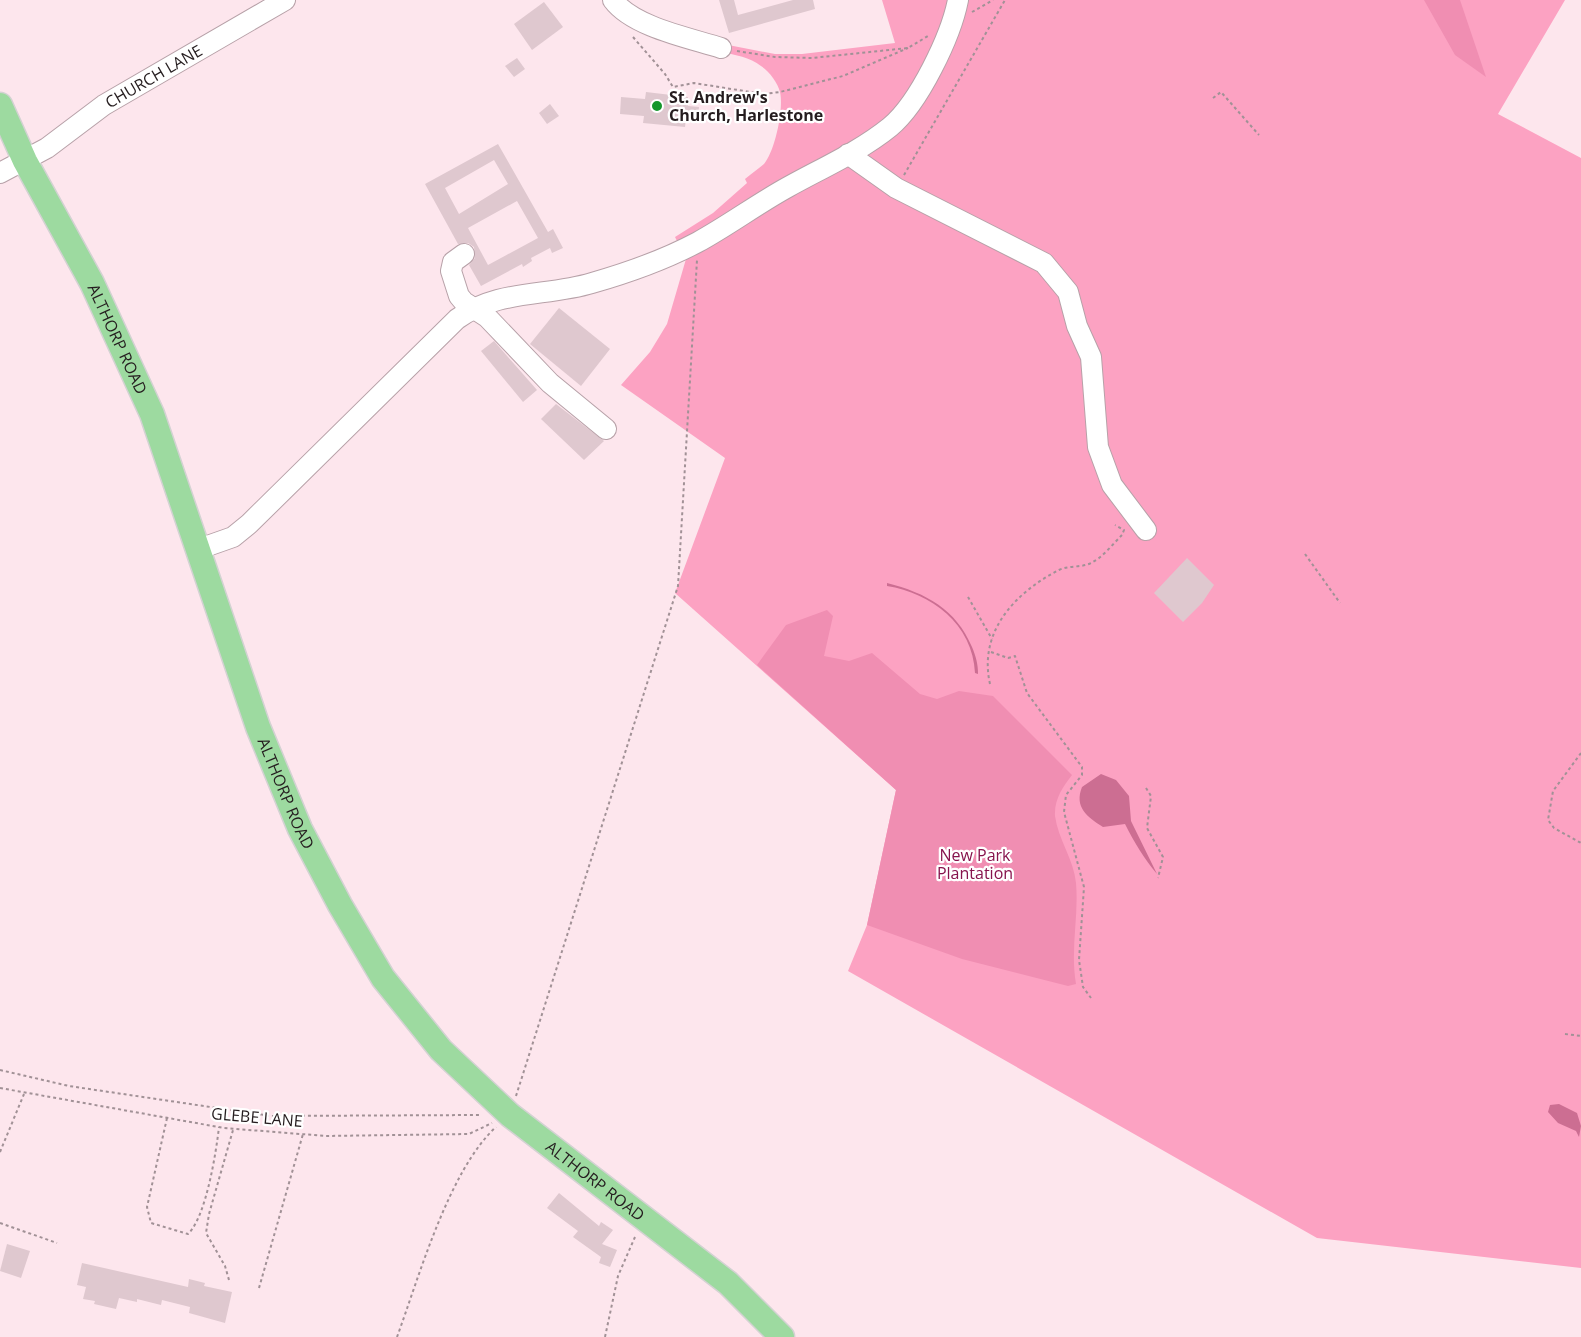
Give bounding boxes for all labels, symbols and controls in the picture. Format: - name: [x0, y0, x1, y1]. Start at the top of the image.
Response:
- street label: CHURCH LANE: [101, 39, 206, 113]
- place label: St. Andrew's Church, Harlestone: [669, 86, 823, 126]
- marker: St. Andrew's Church, Harlestone: [650, 99, 664, 113]
- street label: ALTHORP ROAD: [83, 280, 152, 398]
- street label: ALTHORP ROAD: [253, 734, 320, 853]
- park label: New Park Plantation: [937, 844, 1013, 884]
- street label: GLEBE LANE: [210, 1102, 304, 1132]
- street label: ALTHORP ROAD: [541, 1136, 649, 1226]

